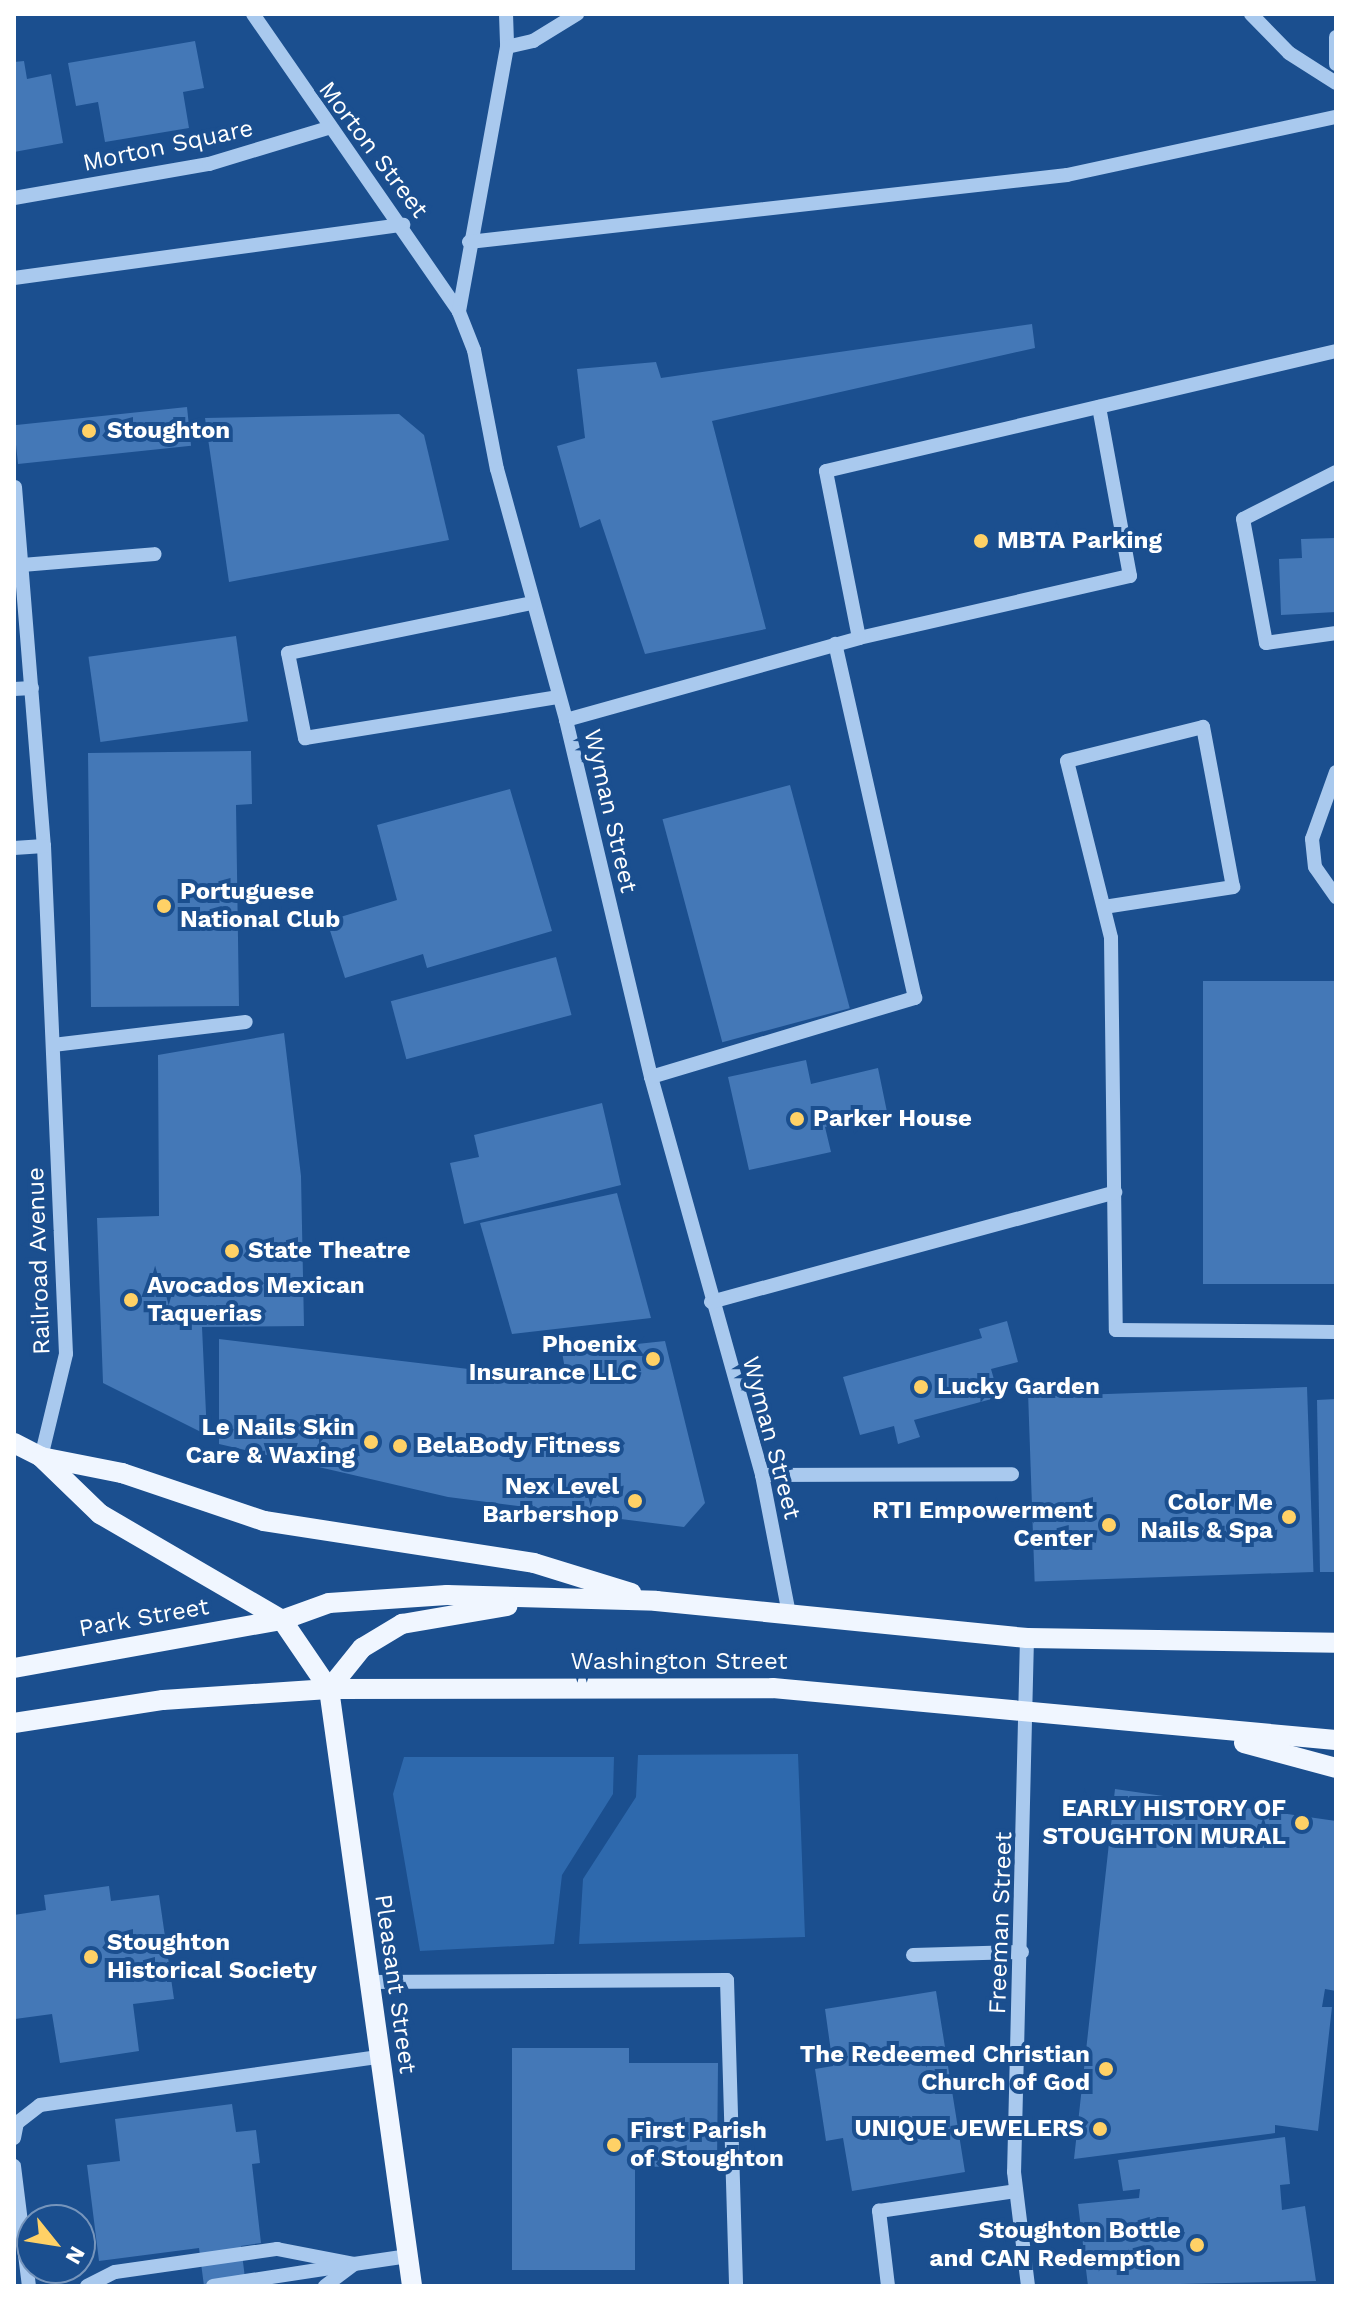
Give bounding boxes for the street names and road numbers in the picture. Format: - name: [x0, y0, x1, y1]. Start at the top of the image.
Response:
- street label: Morton Street: [312, 76, 434, 224]
- street label: Morton Square: [80, 114, 256, 178]
- street label: Wyman Street: [577, 726, 643, 896]
- street label: Railroad Avenue: [21, 1166, 57, 1356]
- street label: Wyman Street: [735, 1354, 807, 1522]
- street label: Park Street: [76, 1592, 212, 1644]
- street label: Washington Street: [571, 1648, 787, 1676]
- street label: Freeman Street: [983, 1831, 1019, 2015]
- street label: Pleasant Street: [368, 1892, 422, 2076]

